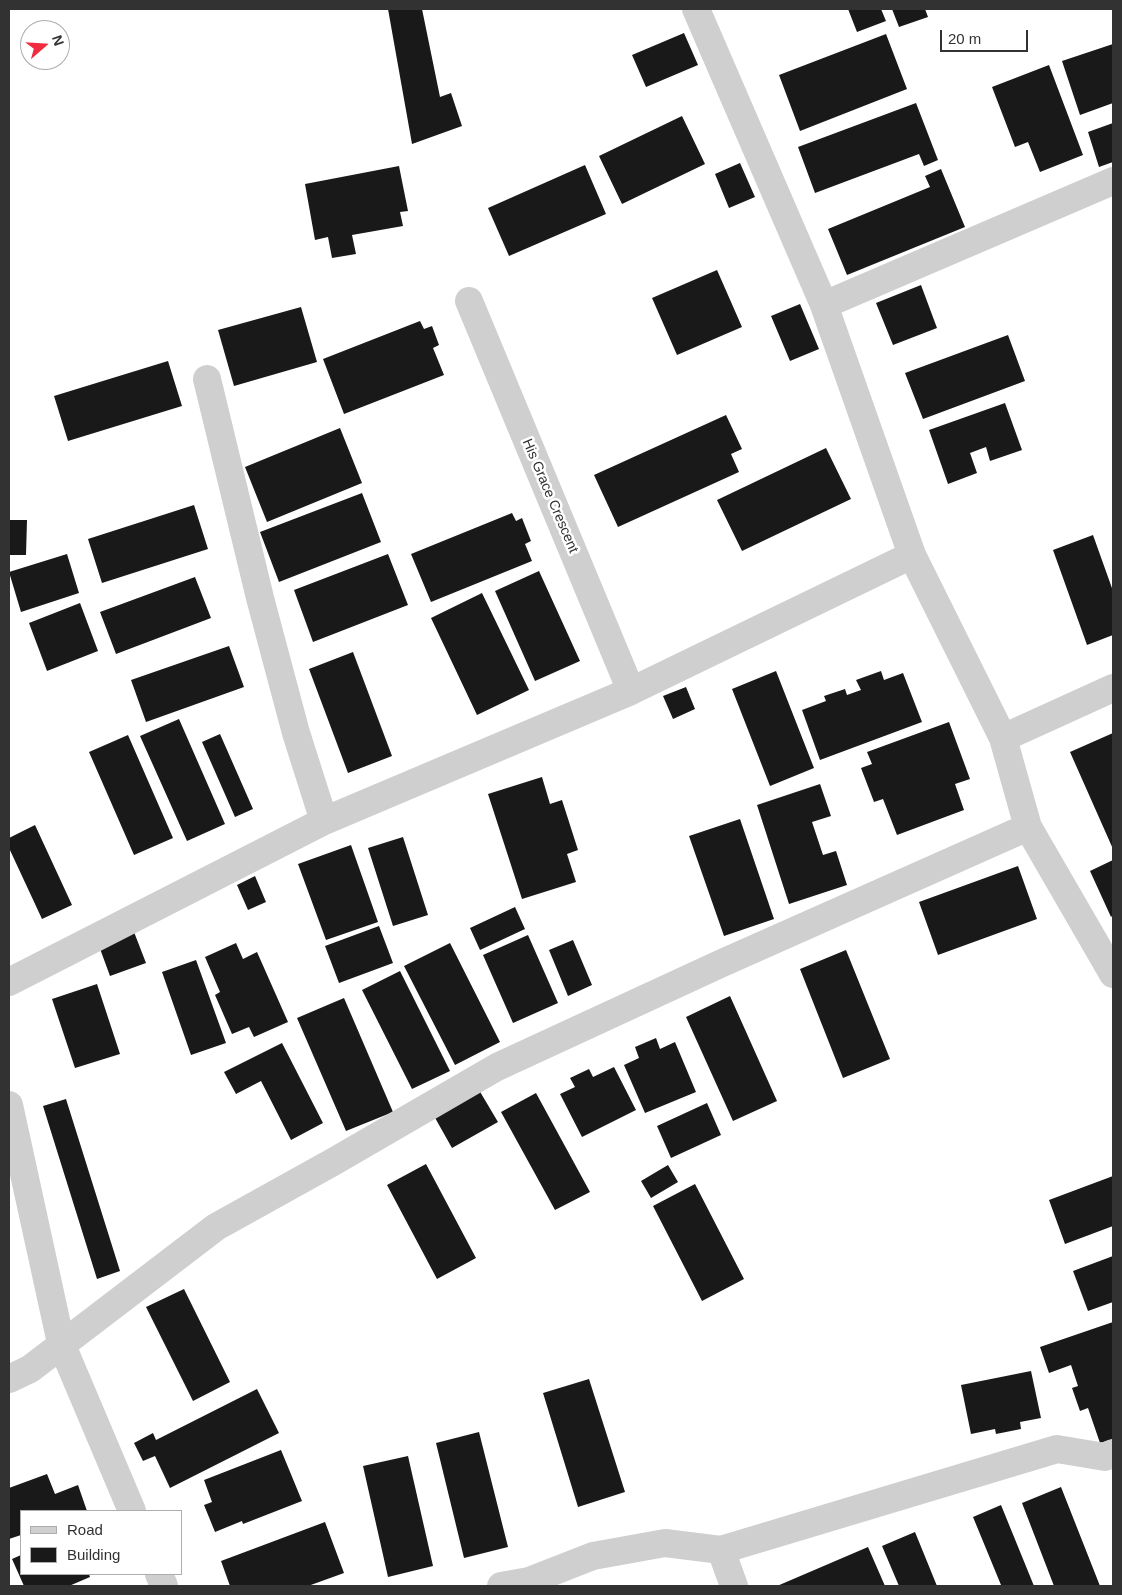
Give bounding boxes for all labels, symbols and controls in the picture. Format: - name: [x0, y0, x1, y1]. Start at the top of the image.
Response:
- north arrow: [20, 20, 70, 70]
- scale bar: [942, 20, 1030, 52]
- text: 20 m: [948, 30, 981, 47]
- text: N: [49, 33, 67, 48]
- street label: His Grace Crescent: [518, 437, 582, 555]
- legend: [20, 1510, 182, 1575]
- text: Road: [67, 1521, 103, 1538]
- text: Building: [67, 1546, 120, 1563]

